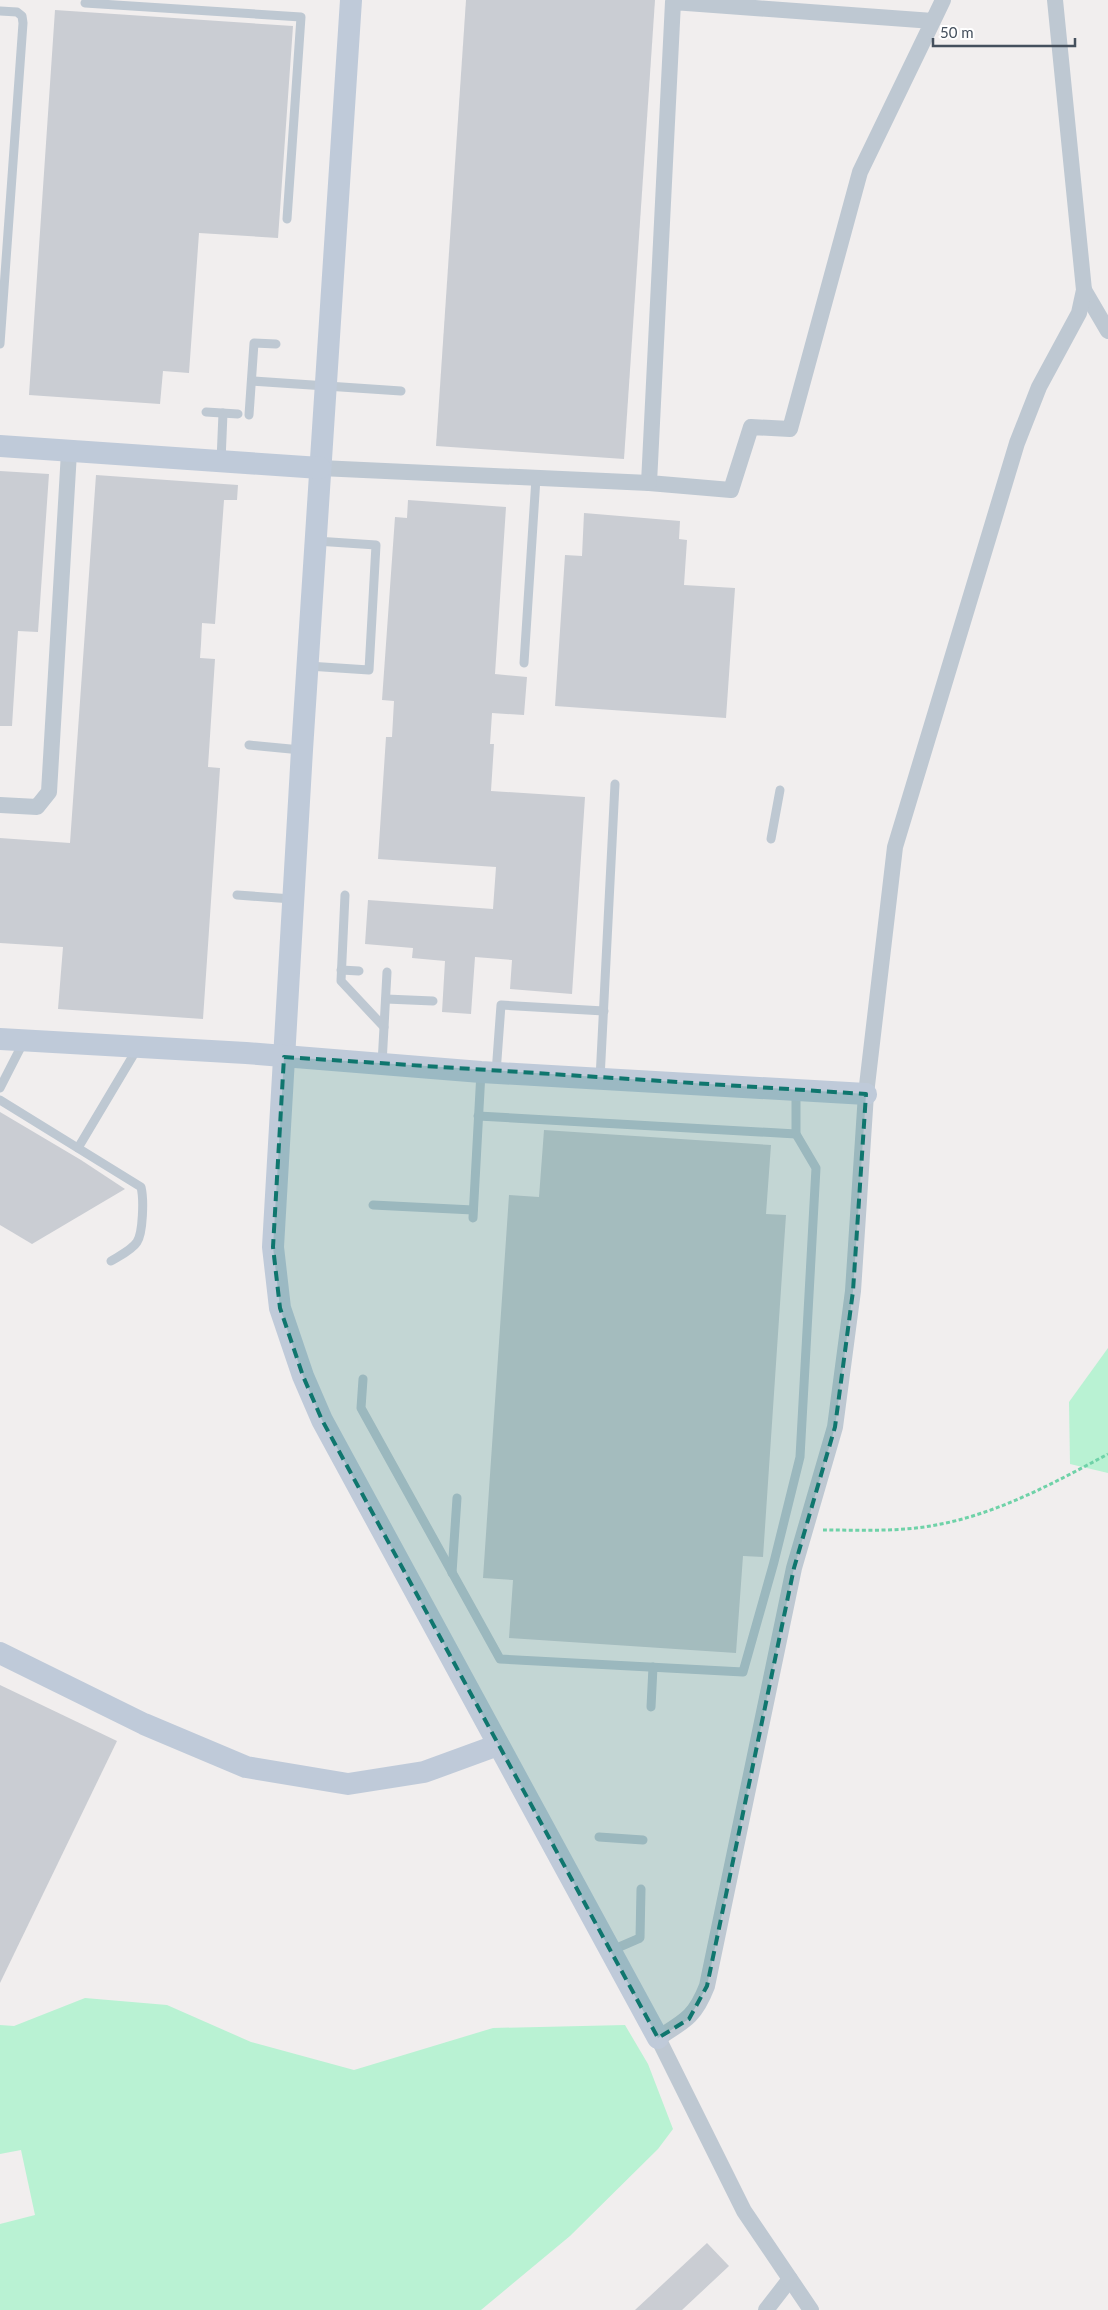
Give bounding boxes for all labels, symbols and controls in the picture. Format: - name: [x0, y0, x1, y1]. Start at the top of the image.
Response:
- scale bar: [933, 15, 1076, 47]
- text: 50 m: [940, 23, 974, 41]

